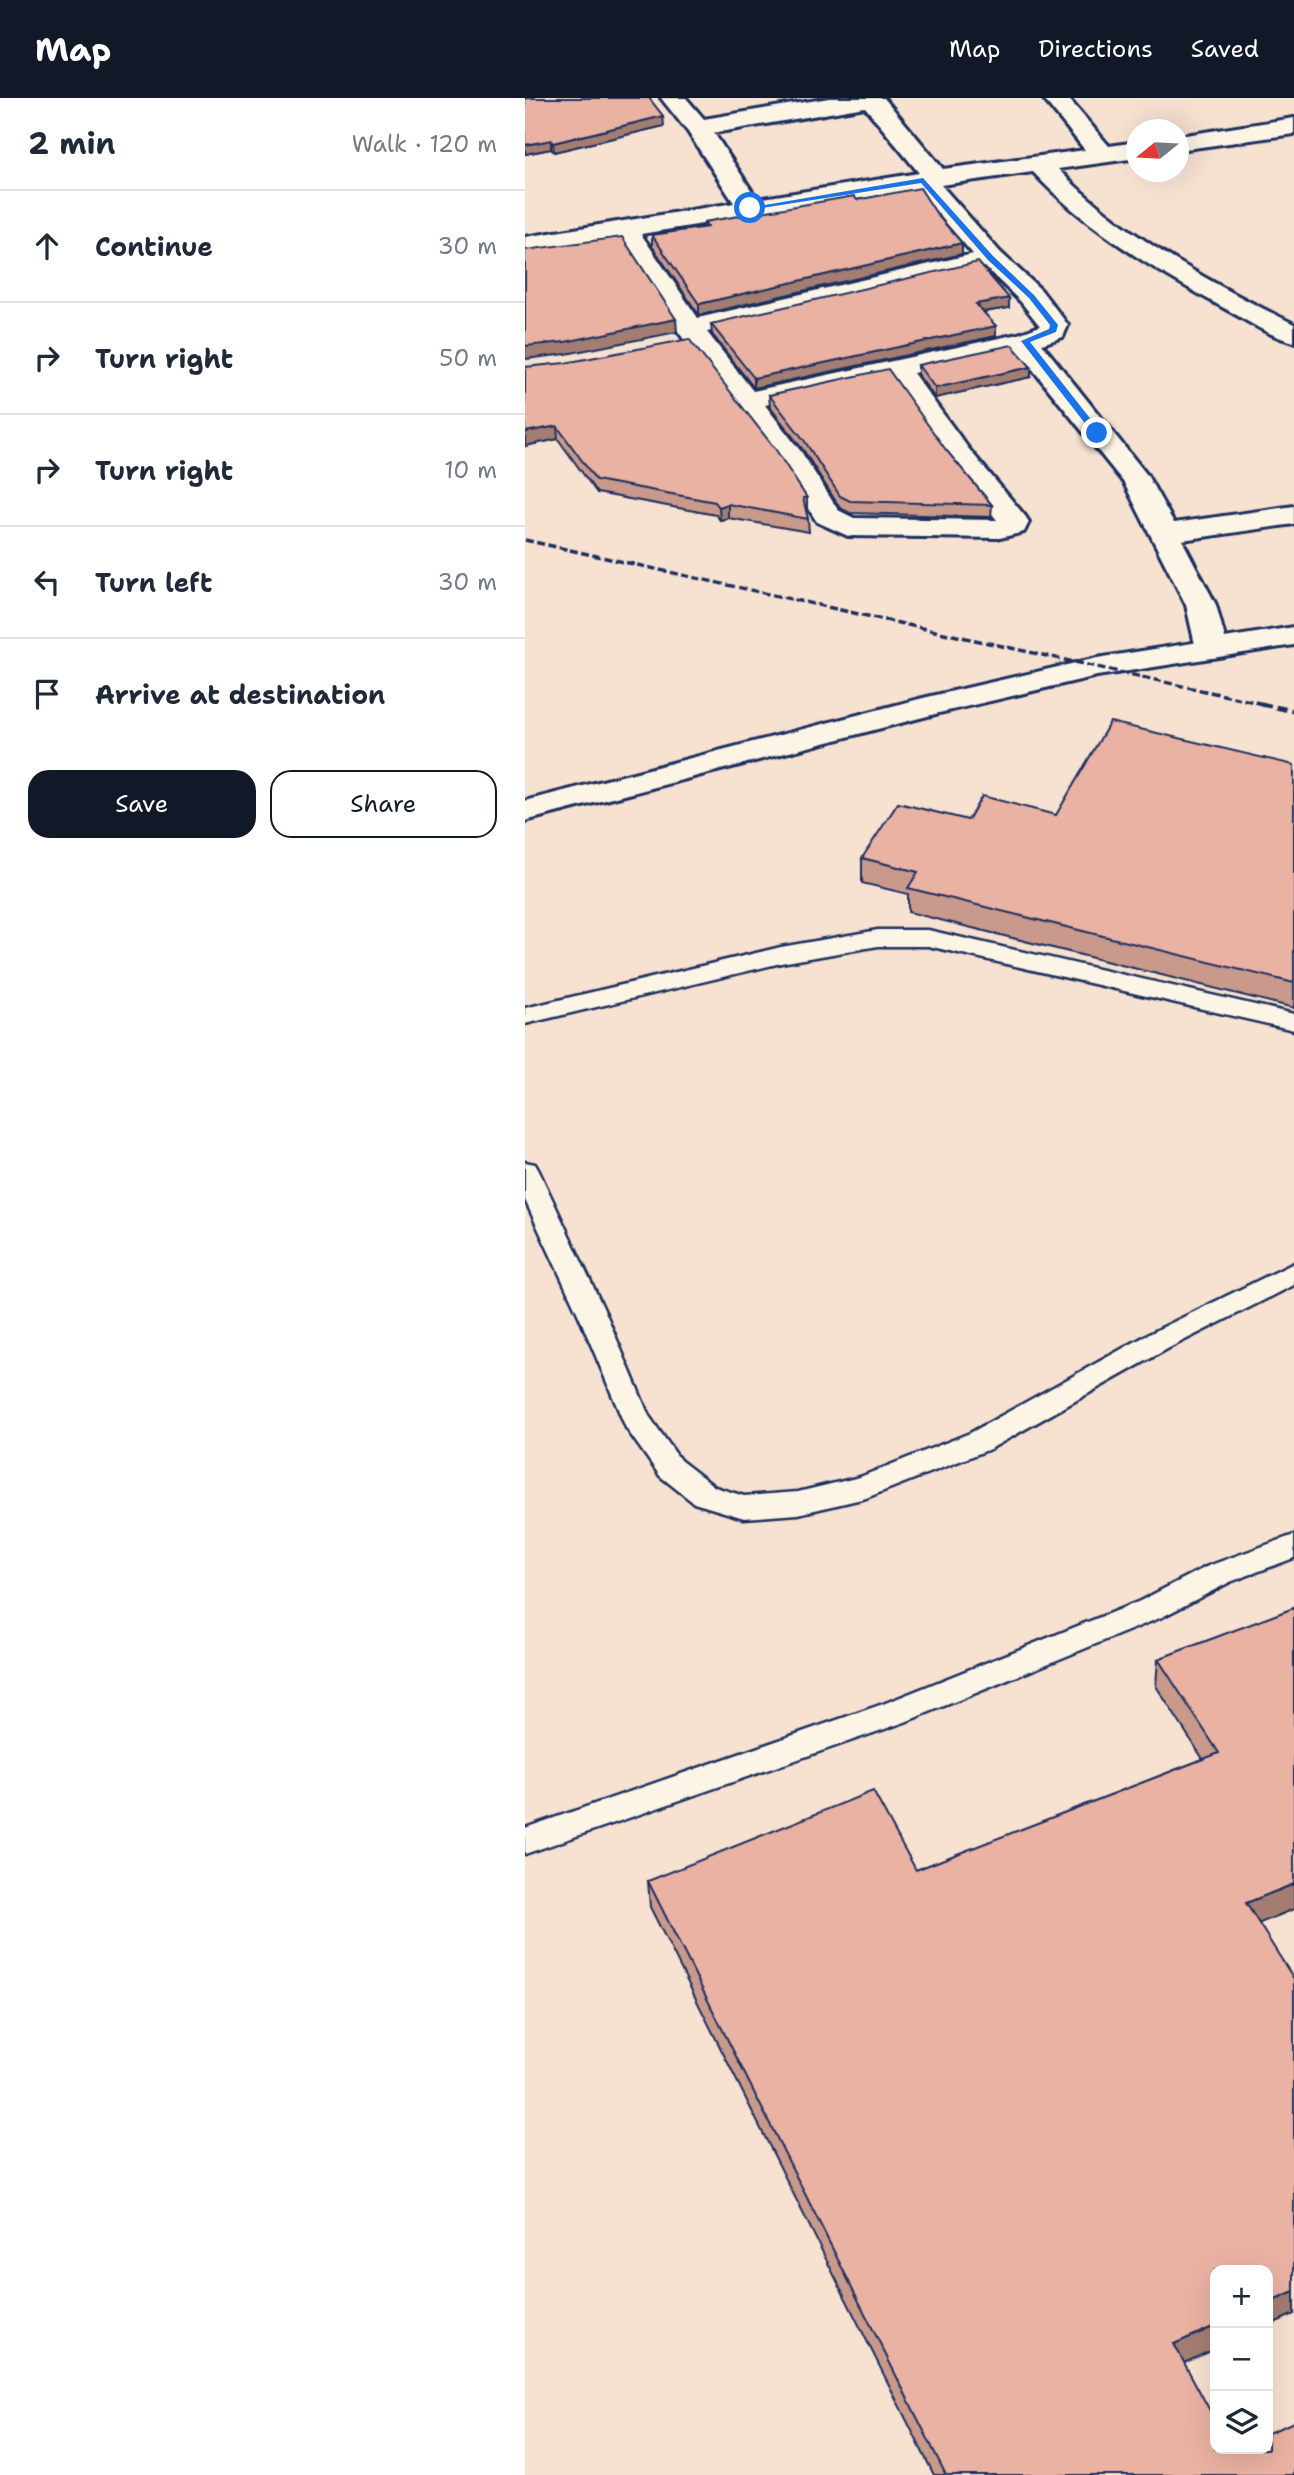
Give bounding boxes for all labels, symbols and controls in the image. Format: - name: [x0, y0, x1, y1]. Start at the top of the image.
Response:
- text: Map: [35, 27, 111, 72]
- text: Map: [949, 33, 1000, 65]
- text: Directions: [1038, 33, 1153, 65]
- text: Saved: [1191, 33, 1259, 65]
- north arrow: [1126, 119, 1189, 182]
- text: 2 min: [28, 123, 115, 164]
- text: Walk · 120 m: [352, 129, 497, 159]
- route start: [734, 192, 765, 223]
- icon: ahead: [28, 227, 66, 265]
- text: Continue: [95, 229, 213, 264]
- text: 30 m: [438, 231, 497, 261]
- icon: right: [28, 339, 66, 377]
- text: Turn right: [95, 341, 233, 376]
- text: 50 m: [439, 343, 497, 373]
- route end: [1081, 417, 1112, 448]
- icon: right: [28, 451, 66, 489]
- text: Turn right: [95, 453, 233, 488]
- text: 10 m: [444, 455, 497, 485]
- icon: left: [28, 563, 66, 601]
- text: Turn left: [95, 565, 212, 600]
- text: 30 m: [438, 567, 497, 597]
- icon: arrive: [28, 675, 66, 713]
- text: Arrive at destination: [95, 677, 385, 712]
- button: Save: [28, 770, 256, 838]
- button: Share: [270, 770, 497, 838]
- map controls: [1210, 2265, 1273, 2454]
- button: +: [1210, 2265, 1273, 2328]
- button: −: [1210, 2328, 1273, 2391]
- button: layers: [1210, 2391, 1273, 2454]

